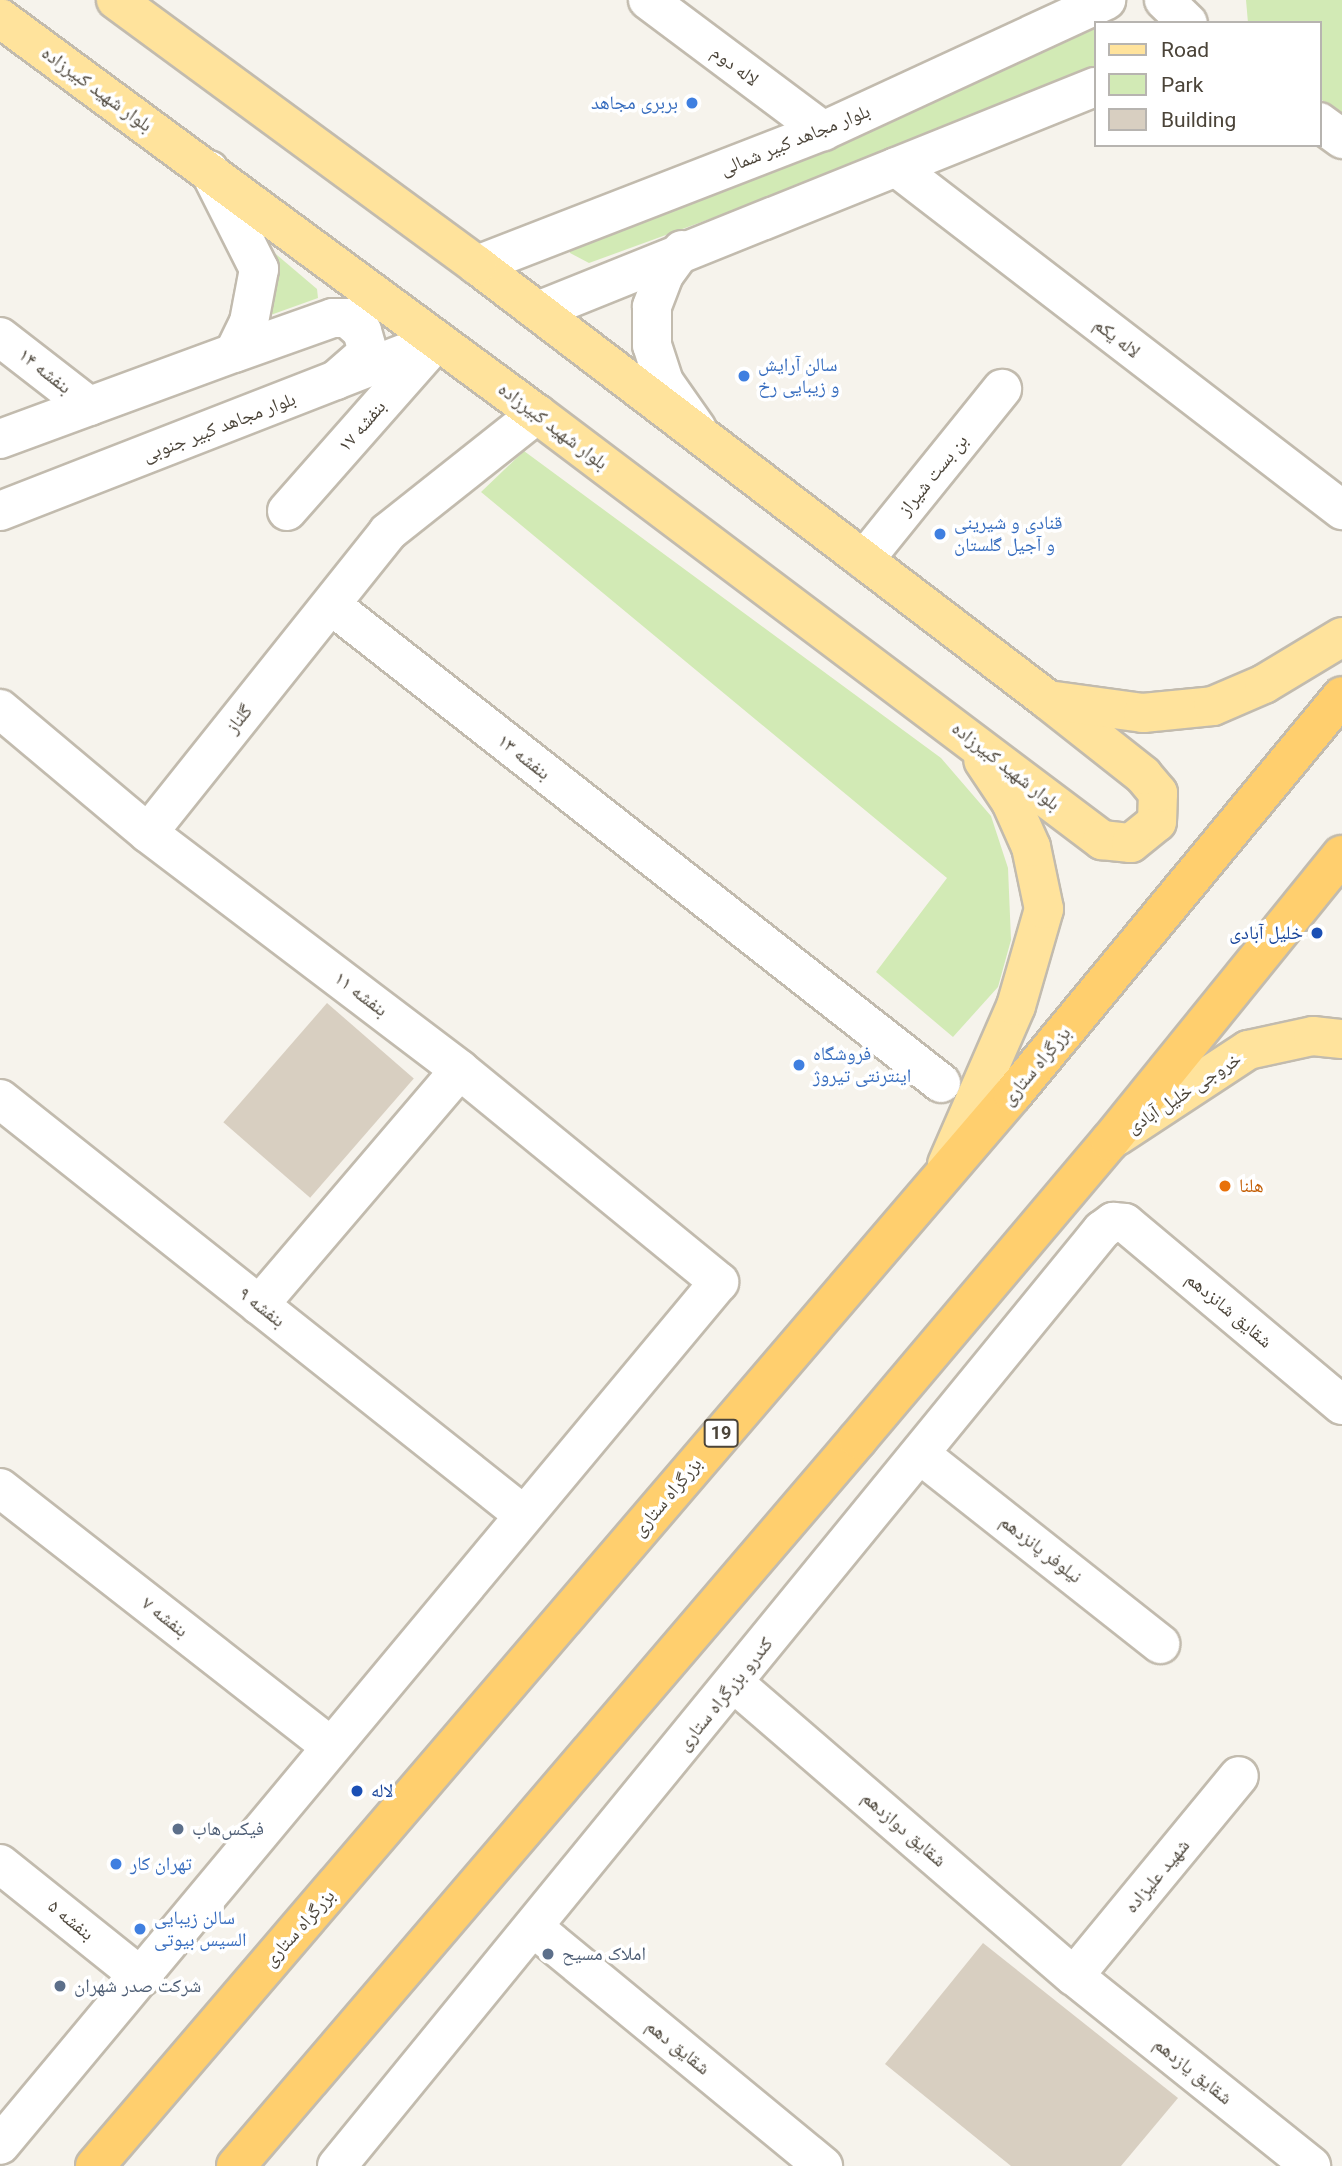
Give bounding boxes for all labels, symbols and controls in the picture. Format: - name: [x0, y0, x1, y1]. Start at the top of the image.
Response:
- legend: [1094, 21, 1321, 147]
- text: Road: [1161, 38, 1209, 62]
- street label: بلوار شهید کبیرزاده: [37, 41, 157, 137]
- street label: لاله دوم: [707, 41, 763, 91]
- text: Park: [1161, 73, 1203, 97]
- place label: بربری مجاهد: [591, 92, 678, 114]
- marker: بربری مجاهد: [684, 95, 700, 111]
- street label: بلوار مجاهد کبیر شمالی: [717, 100, 873, 180]
- text: Building: [1161, 108, 1236, 132]
- street label: لاله یکم: [1089, 313, 1145, 363]
- street label: بنفشه ۱۴: [14, 343, 76, 399]
- place label: سالن آرایش و زیبایی رخ: [758, 354, 840, 398]
- marker: سالن آرایش و زیبایی رخ: [736, 368, 752, 384]
- street label: بلوار شهید کبیرزاده: [494, 377, 612, 475]
- street label: بلوار مجاهد کبیر جنوبی: [139, 387, 299, 467]
- street label: بنفشه ۱۷: [333, 395, 391, 457]
- street label: بن بست شیراز: [893, 430, 973, 520]
- place label: قنادی و شیرینی و آجیل گلستان: [954, 512, 1062, 556]
- marker: قنادی و شیرینی و آجیل گلستان: [932, 526, 948, 542]
- street label: گلناز: [221, 700, 257, 738]
- street label: بلوار شهید کبیرزاده: [947, 717, 1065, 815]
- street label: بنفشه ۱۳: [493, 729, 555, 785]
- place label: خلیل آبادی: [1229, 922, 1303, 944]
- marker: خلیل آبادی: [1309, 925, 1325, 941]
- street label: بنفشه ۱۱: [330, 967, 392, 1021]
- street label: بزرگراه ستاری: [996, 1022, 1076, 1110]
- place label: فروشگاه اینترنتی تیروژ: [813, 1043, 911, 1087]
- street label: خروجی خلیل آبادی: [1122, 1047, 1246, 1139]
- marker: فروشگاه اینترنتی تیروژ: [791, 1057, 807, 1073]
- place label: هلنا: [1239, 1175, 1264, 1197]
- marker: هلنا: [1217, 1178, 1233, 1194]
- street label: شقایق شانزدهم: [1181, 1267, 1277, 1353]
- street label: بنفشه ۹: [234, 1282, 290, 1332]
- road number: 19: [704, 1418, 738, 1448]
- street label: بزرگراه ستاری: [627, 1453, 707, 1541]
- street label: نیلوفر پانزدهم: [995, 1510, 1087, 1588]
- street label: بنفشه ۷: [137, 1592, 193, 1642]
- street label: کندرو بزرگراه ستاری: [672, 1633, 778, 1755]
- place label: لاله: [371, 1780, 393, 1802]
- marker: لاله: [349, 1783, 365, 1799]
- street label: شقایق دوازدهم: [857, 1786, 951, 1872]
- place label: فیکس‌هاب: [192, 1818, 264, 1840]
- marker: فیکس‌هاب: [170, 1821, 186, 1837]
- street label: شهید علیزاده: [1120, 1835, 1194, 1917]
- place label: تهران کار: [130, 1853, 192, 1875]
- marker: تهران کار: [108, 1856, 124, 1872]
- street label: بزرگراه ستاری: [258, 1885, 340, 1971]
- street label: بنفشه ۵: [43, 1895, 99, 1945]
- place label: سالن زیبایی السیس بیوتی: [154, 1907, 247, 1951]
- marker: سالن زیبایی السیس بیوتی: [132, 1921, 148, 1937]
- place label: املاک مسیح: [562, 1943, 646, 1965]
- marker: املاک مسیح: [540, 1946, 556, 1962]
- place label: شرکت صدر شهران: [74, 1975, 201, 1997]
- marker: شرکت صدر شهران: [52, 1978, 68, 1994]
- street label: شقایق دهم: [641, 2014, 715, 2080]
- street label: شقایق یازدهم: [1149, 2032, 1237, 2110]

